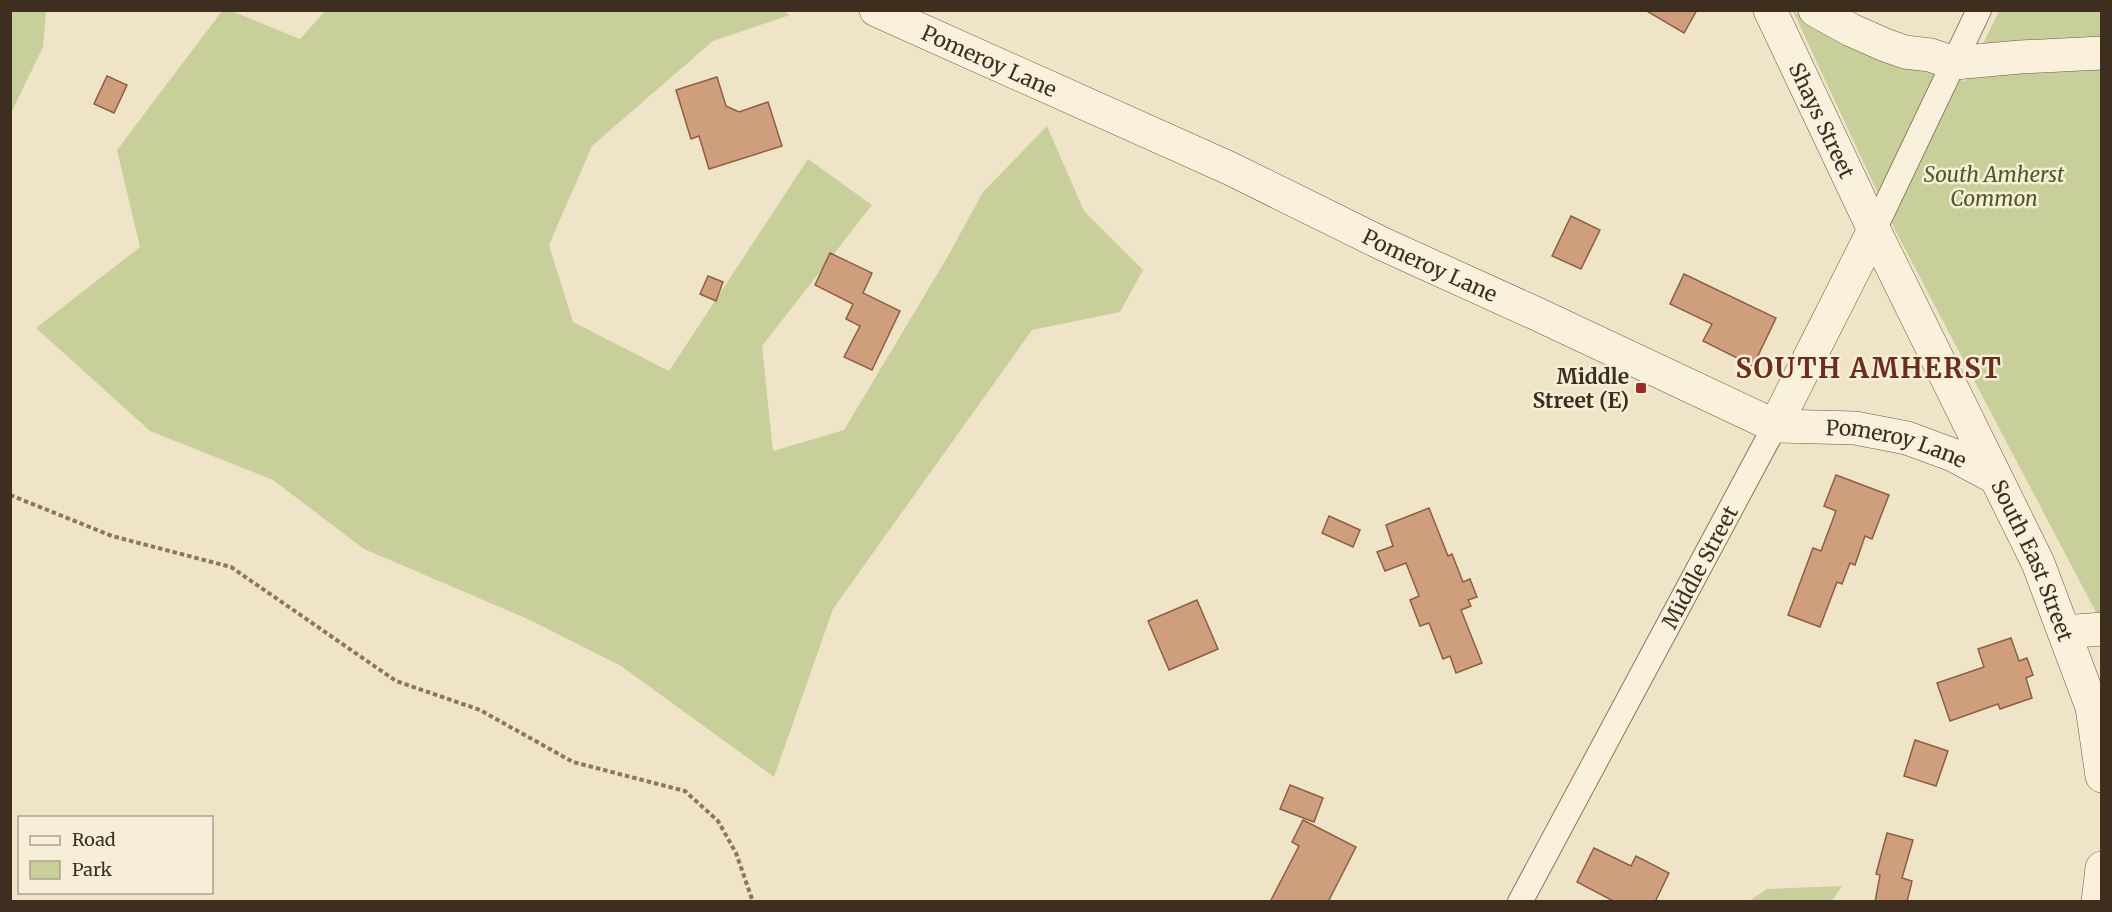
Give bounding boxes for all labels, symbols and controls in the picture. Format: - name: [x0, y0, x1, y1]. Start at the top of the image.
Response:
- street label: Pomeroy Lane: [917, 19, 1061, 103]
- street label: Shays Street: [1783, 58, 1861, 182]
- park label: South Amherst Common: [1924, 161, 2065, 212]
- street label: Pomeroy Lane: [1358, 223, 1502, 308]
- district label: SOUTH AMHERST: [1736, 351, 2002, 385]
- place label: Middle Street (E): [1532, 363, 1629, 414]
- marker: Middle Street (E): [1634, 381, 1648, 395]
- street label: Pomeroy Lane: [1825, 414, 1972, 473]
- street label: South East Street: [1985, 475, 2080, 645]
- street label: Middle Street: [1656, 501, 1743, 633]
- legend: [18, 816, 213, 894]
- text: Road: [72, 828, 116, 851]
- text: Park: [72, 858, 113, 881]

